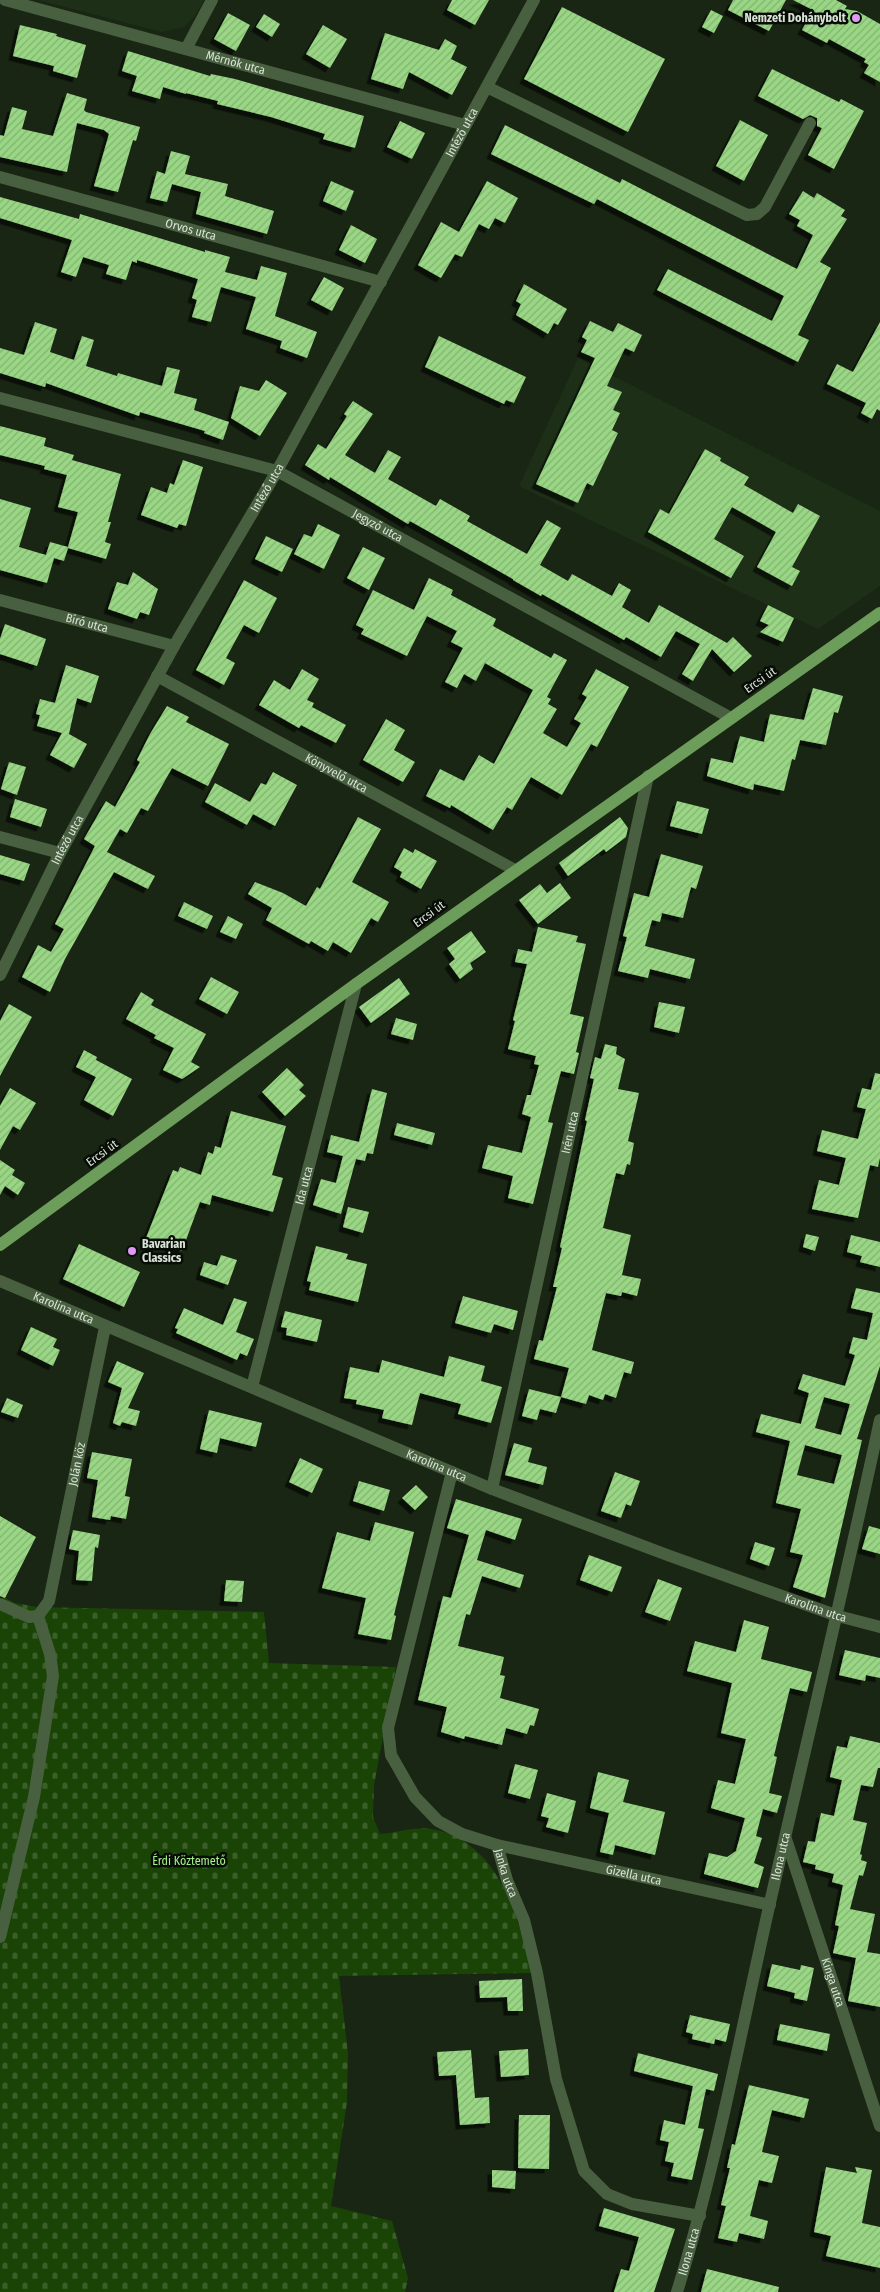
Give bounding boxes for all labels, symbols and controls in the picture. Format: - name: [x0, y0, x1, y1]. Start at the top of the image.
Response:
- place label: Nemzeti Dohánybolt: [745, 11, 847, 25]
- marker: Nemzeti Dohánybolt: [850, 12, 862, 24]
- street label: Mérnök utca: [205, 48, 267, 77]
- street label: Intéző utca: [443, 105, 481, 159]
- street label: Orvos utca: [164, 216, 218, 243]
- street label: Intéző utca: [248, 461, 287, 514]
- street label: Jegyző utca: [350, 506, 405, 545]
- street label: Bíró utca: [64, 611, 110, 635]
- street label: Ercsi út: [741, 664, 779, 696]
- street label: Könyvelő utca: [303, 751, 370, 796]
- street label: Intéző utca: [48, 813, 86, 867]
- street label: Ercsi út: [410, 898, 448, 930]
- street label: Irén utca: [559, 1110, 581, 1155]
- street label: Ercsi út: [83, 1137, 121, 1169]
- street label: Ida utca: [292, 1165, 316, 1206]
- place label: Bavarian Classics: [142, 1237, 186, 1265]
- marker: Bavarian Classics: [126, 1245, 138, 1257]
- street label: Karolina utca: [31, 1289, 96, 1327]
- street label: Jolán köz: [66, 1441, 88, 1487]
- street label: Karolina utca: [404, 1447, 469, 1485]
- street label: Karolina utca: [783, 1591, 848, 1625]
- street label: Ilona utca: [768, 1831, 793, 1882]
- street label: Janka utca: [491, 1847, 521, 1900]
- park label: Érdi Köztemető: [152, 1853, 226, 1868]
- street label: Gizella utca: [605, 1862, 663, 1888]
- street label: Kinga utca: [818, 1956, 848, 2009]
- street label: Ilona utca: [675, 2226, 702, 2277]

